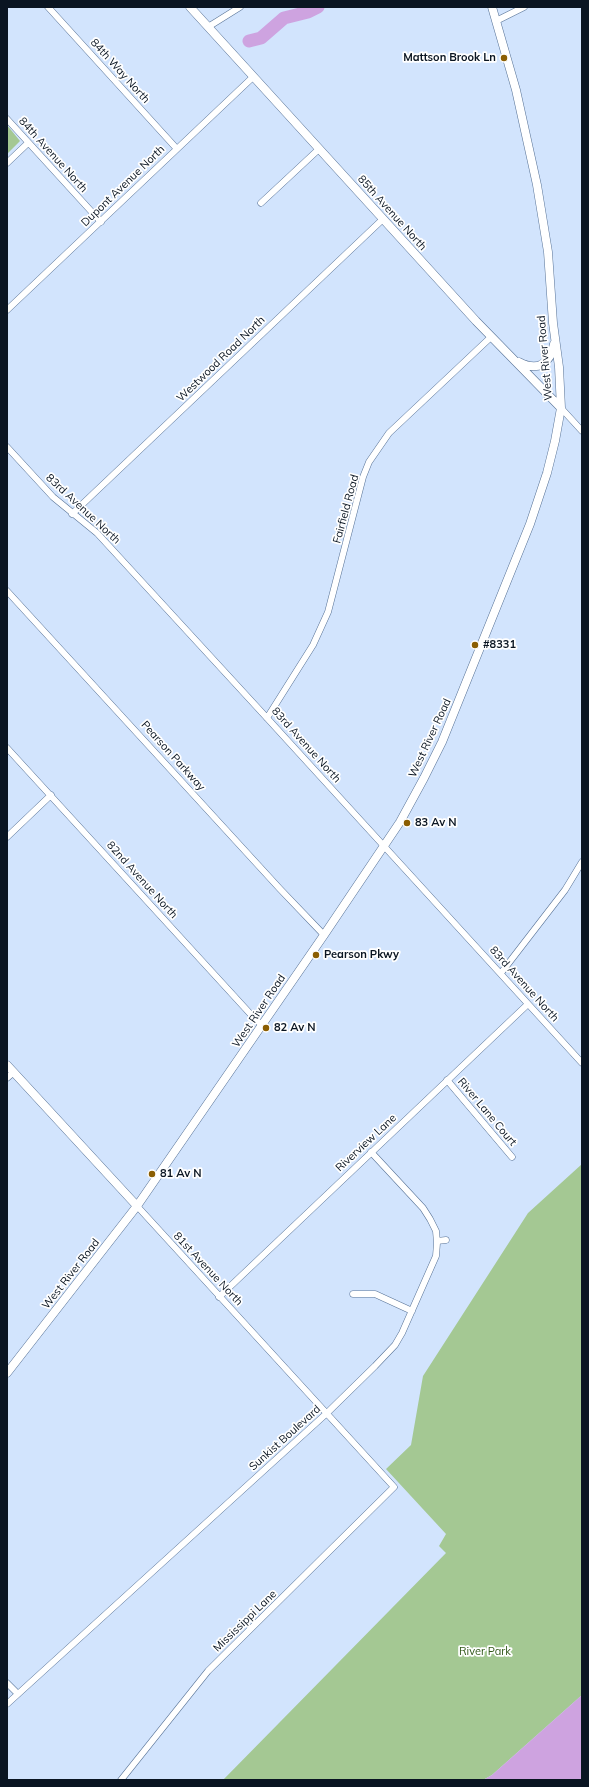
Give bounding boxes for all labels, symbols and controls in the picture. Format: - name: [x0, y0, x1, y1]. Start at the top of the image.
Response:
- street label: 84th Way North: [88, 36, 152, 106]
- place label: Mattson Brook Ln: [403, 51, 496, 65]
- marker: Mattson Brook Ln: [499, 53, 509, 63]
- street label: 84th Avenue North: [16, 115, 90, 195]
- street label: Dupont Avenue North: [79, 143, 167, 229]
- street label: 85th Avenue North: [355, 173, 429, 253]
- street label: Westwood Road North: [174, 314, 268, 404]
- street label: West River Road: [535, 315, 555, 401]
- street label: 83rd Avenue North: [43, 471, 123, 547]
- street label: Fairfield Road: [330, 473, 362, 545]
- place label: #8331: [483, 638, 516, 652]
- marker: #8331: [470, 640, 480, 650]
- street label: West River Road: [406, 696, 454, 780]
- street label: 83rd Avenue North: [269, 705, 343, 785]
- street label: Pearson Parkway: [138, 718, 208, 794]
- place label: 83 Av N: [415, 816, 456, 830]
- marker: 83 Av N: [402, 818, 412, 828]
- street label: 82nd Avenue North: [104, 839, 180, 921]
- street label: 83rd Avenue North: [487, 944, 561, 1024]
- place label: Pearson Pkwy: [324, 948, 399, 962]
- marker: Pearson Pkwy: [311, 950, 321, 960]
- street label: West River Road: [230, 972, 288, 1050]
- place label: 82 Av N: [274, 1021, 315, 1035]
- marker: 82 Av N: [261, 1023, 271, 1033]
- street label: River Lane Court: [455, 1075, 519, 1149]
- street label: Riverview Lane: [333, 1112, 399, 1174]
- place label: 81 Av N: [160, 1167, 201, 1181]
- marker: 81 Av N: [147, 1169, 157, 1179]
- street label: 81st Avenue North: [171, 1230, 245, 1308]
- street label: West River Road: [39, 1236, 103, 1312]
- street label: Sunkist Boulevard: [247, 1402, 323, 1474]
- street label: Mississippi Lane: [211, 1587, 279, 1655]
- park label: River Park: [459, 1645, 511, 1659]

